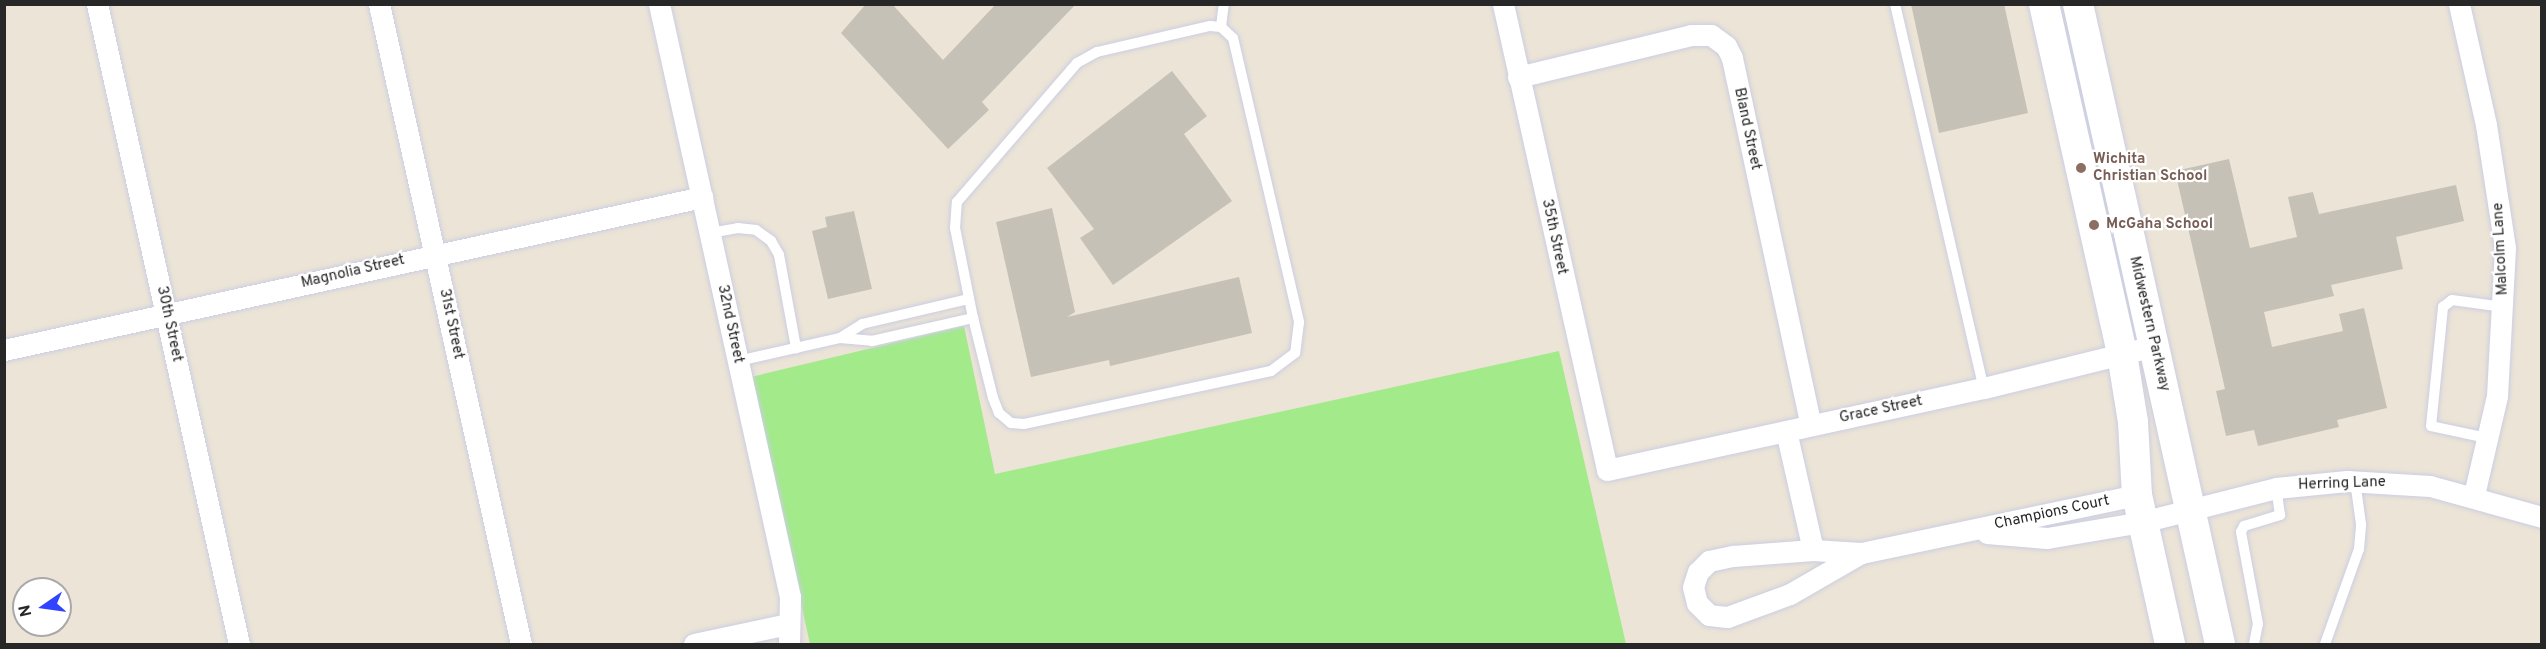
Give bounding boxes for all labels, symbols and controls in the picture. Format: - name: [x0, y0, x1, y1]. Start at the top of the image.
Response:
- street label: Bland Street: [1729, 86, 1765, 172]
- place label: Wichita Christian School: [2093, 150, 2207, 185]
- marker: Wichita Christian School: [2074, 161, 2088, 175]
- street label: 35th Street: [1537, 197, 1571, 277]
- street label: Malcolm Lane: [2490, 202, 2512, 296]
- place label: McGaha School: [2106, 216, 2213, 234]
- marker: McGaha School: [2087, 218, 2101, 232]
- street label: Magnolia Street: [299, 251, 407, 293]
- street label: Midwestern Parkway: [2125, 255, 2173, 393]
- street label: 32nd Street: [713, 283, 747, 365]
- street label: 30th Street: [152, 284, 186, 364]
- street label: 31st Street: [435, 287, 467, 361]
- street label: Grace Street: [1838, 392, 1924, 428]
- street label: Herring Lane: [2298, 473, 2386, 495]
- street label: Champions Court: [1993, 492, 2111, 534]
- north arrow: [12, 577, 72, 637]
- text: N: [15, 603, 37, 618]

